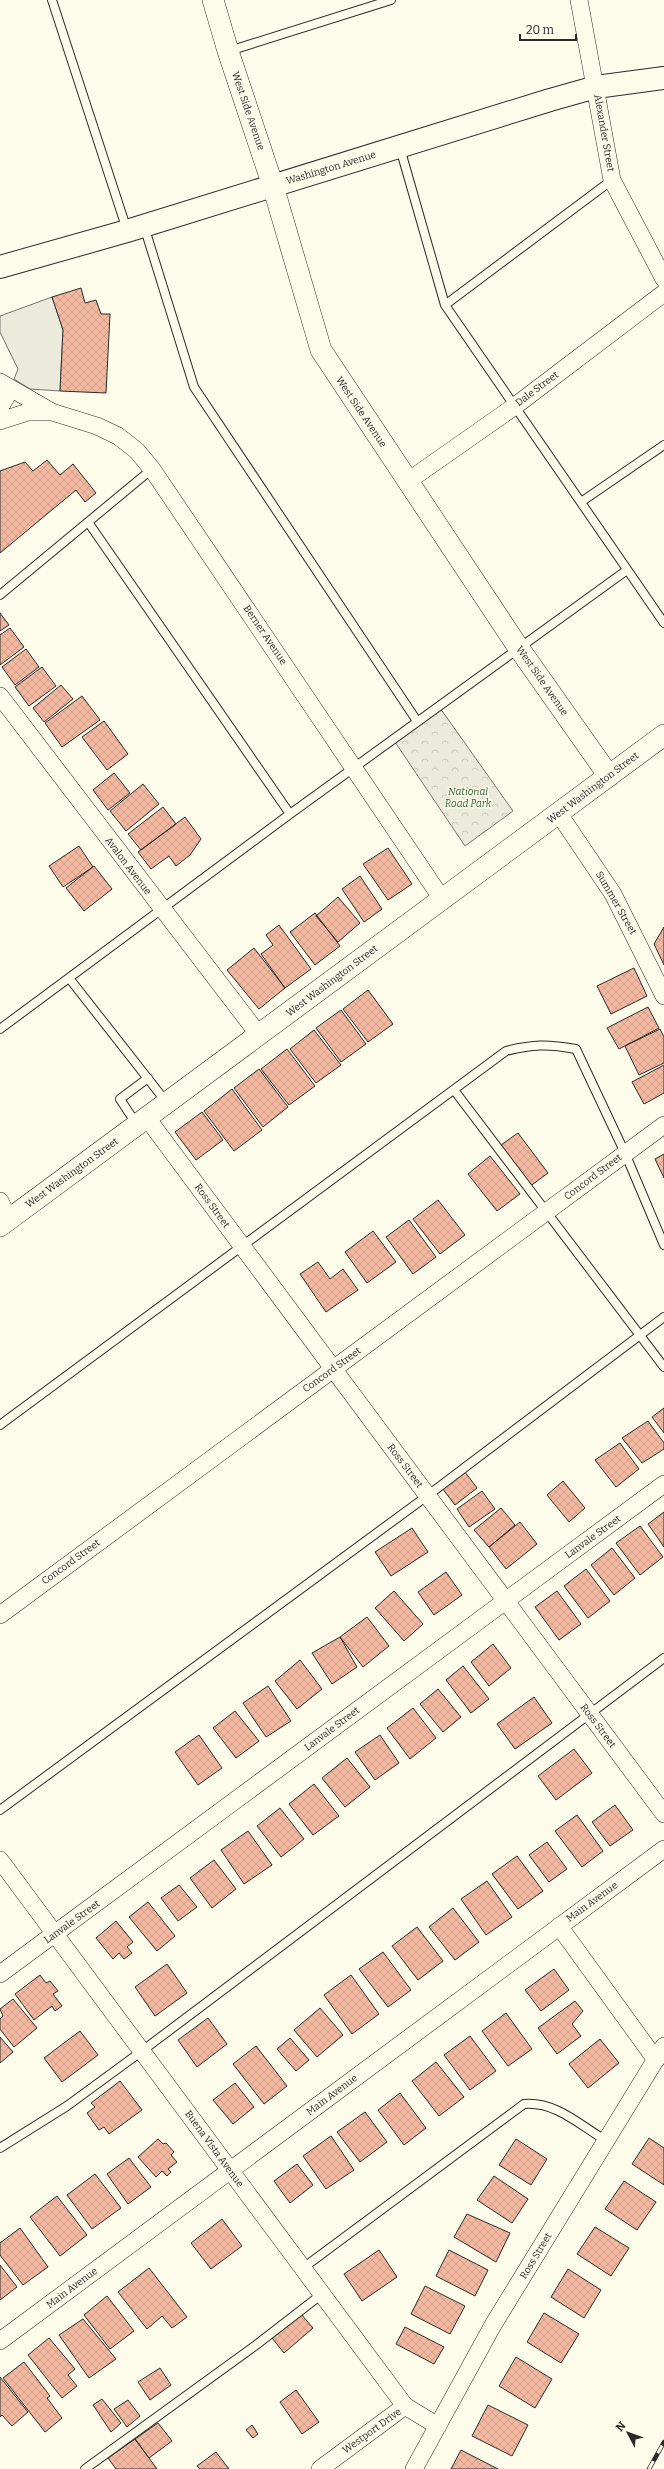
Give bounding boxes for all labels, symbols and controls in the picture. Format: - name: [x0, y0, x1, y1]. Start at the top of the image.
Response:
- scale bar: [520, 16, 576, 42]
- text: 20 m: [526, 23, 555, 37]
- street label: West Side Avenue: [229, 70, 267, 152]
- street label: Alexander Street: [591, 94, 617, 173]
- street label: Washington Avenue: [285, 149, 377, 187]
- street label: Dale Street: [513, 369, 561, 409]
- street label: West Side Avenue: [333, 374, 389, 450]
- street label: Berner Avenue: [241, 603, 289, 667]
- street label: West Side Avenue: [513, 644, 571, 718]
- street label: West Washington Street: [545, 749, 642, 826]
- park label: National Road Park: [445, 786, 492, 810]
- street label: Avalon Avenue: [102, 835, 154, 897]
- street label: Summer Street: [593, 869, 639, 937]
- street label: West Washington Street: [284, 942, 381, 1019]
- street label: West Washington Street: [23, 1135, 121, 1211]
- street label: Concord Street: [562, 1151, 625, 1203]
- street label: Ross Street: [192, 1181, 232, 1231]
- street label: Concord Street: [300, 1345, 364, 1395]
- street label: Ross Street: [385, 1442, 426, 1491]
- street label: Lanvale Street: [563, 1513, 624, 1561]
- street label: Concord Street: [39, 1537, 103, 1587]
- street label: Ross Street: [578, 1702, 619, 1751]
- street label: Lanvale Street: [302, 1704, 362, 1754]
- street label: Main Avenue: [564, 1879, 620, 1925]
- street label: Lanvale Street: [42, 1898, 103, 1946]
- street label: Main Avenue: [304, 2072, 360, 2118]
- street label: Buena Vista Avenue: [182, 2108, 246, 2190]
- street label: Ross Street: [517, 2230, 555, 2281]
- street label: Main Avenue: [44, 2265, 100, 2311]
- street label: Westport Drive: [340, 2406, 404, 2456]
- north arrow: [608, 2413, 648, 2453]
- text: N: [613, 2419, 629, 2434]

